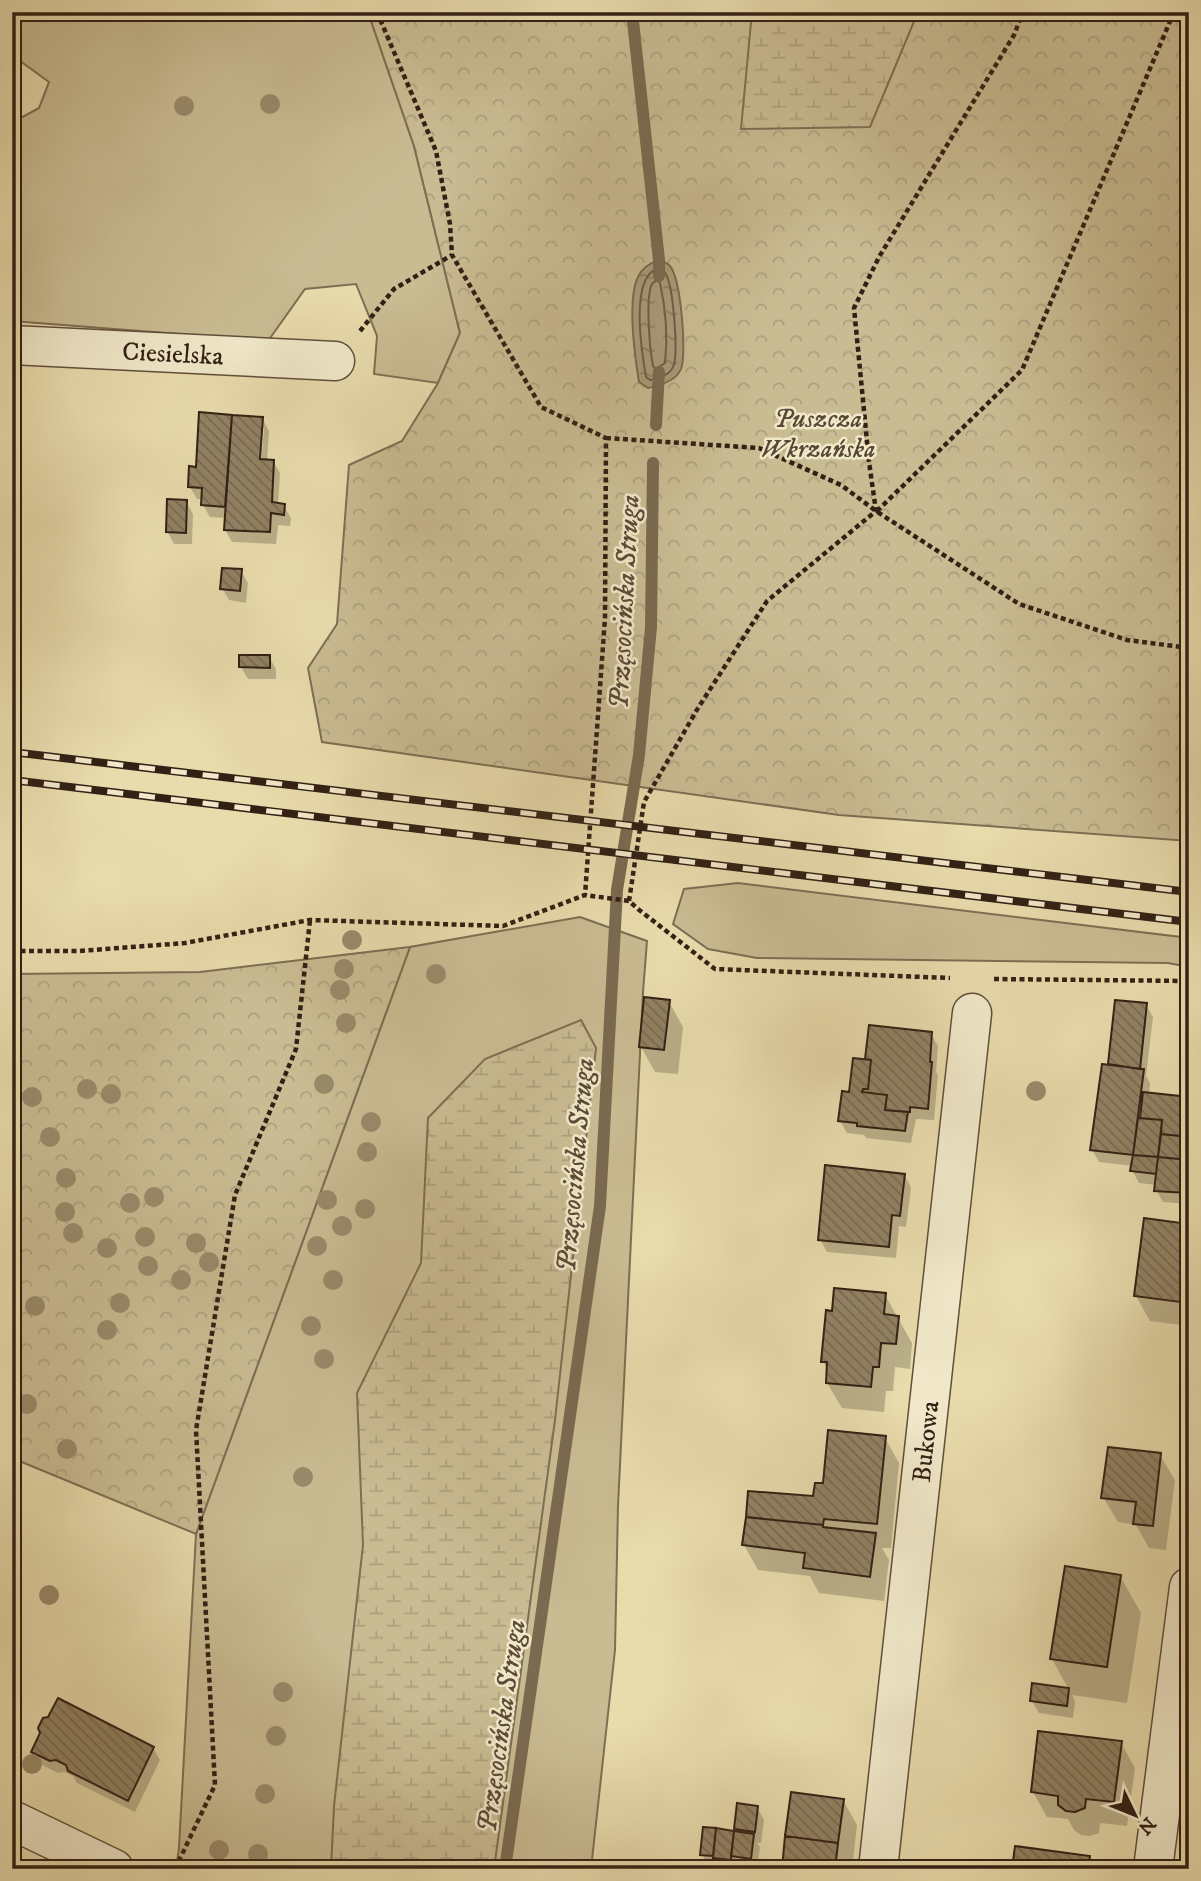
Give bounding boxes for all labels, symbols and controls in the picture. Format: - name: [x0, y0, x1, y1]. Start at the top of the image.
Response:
- street label: Ciesielska: [121, 335, 224, 373]
- park label: Puszcza Wkrzańska: [761, 403, 875, 466]
- water label: Przęsocińska Struga: [601, 494, 648, 710]
- water label: Przęsocińska Struga: [549, 1057, 602, 1274]
- street label: Bukowa: [906, 1399, 947, 1484]
- water label: Przęsocińska Struga: [469, 1617, 534, 1835]
- north arrow: [1100, 1780, 1170, 1850]
- text: N: [1132, 1812, 1160, 1839]

